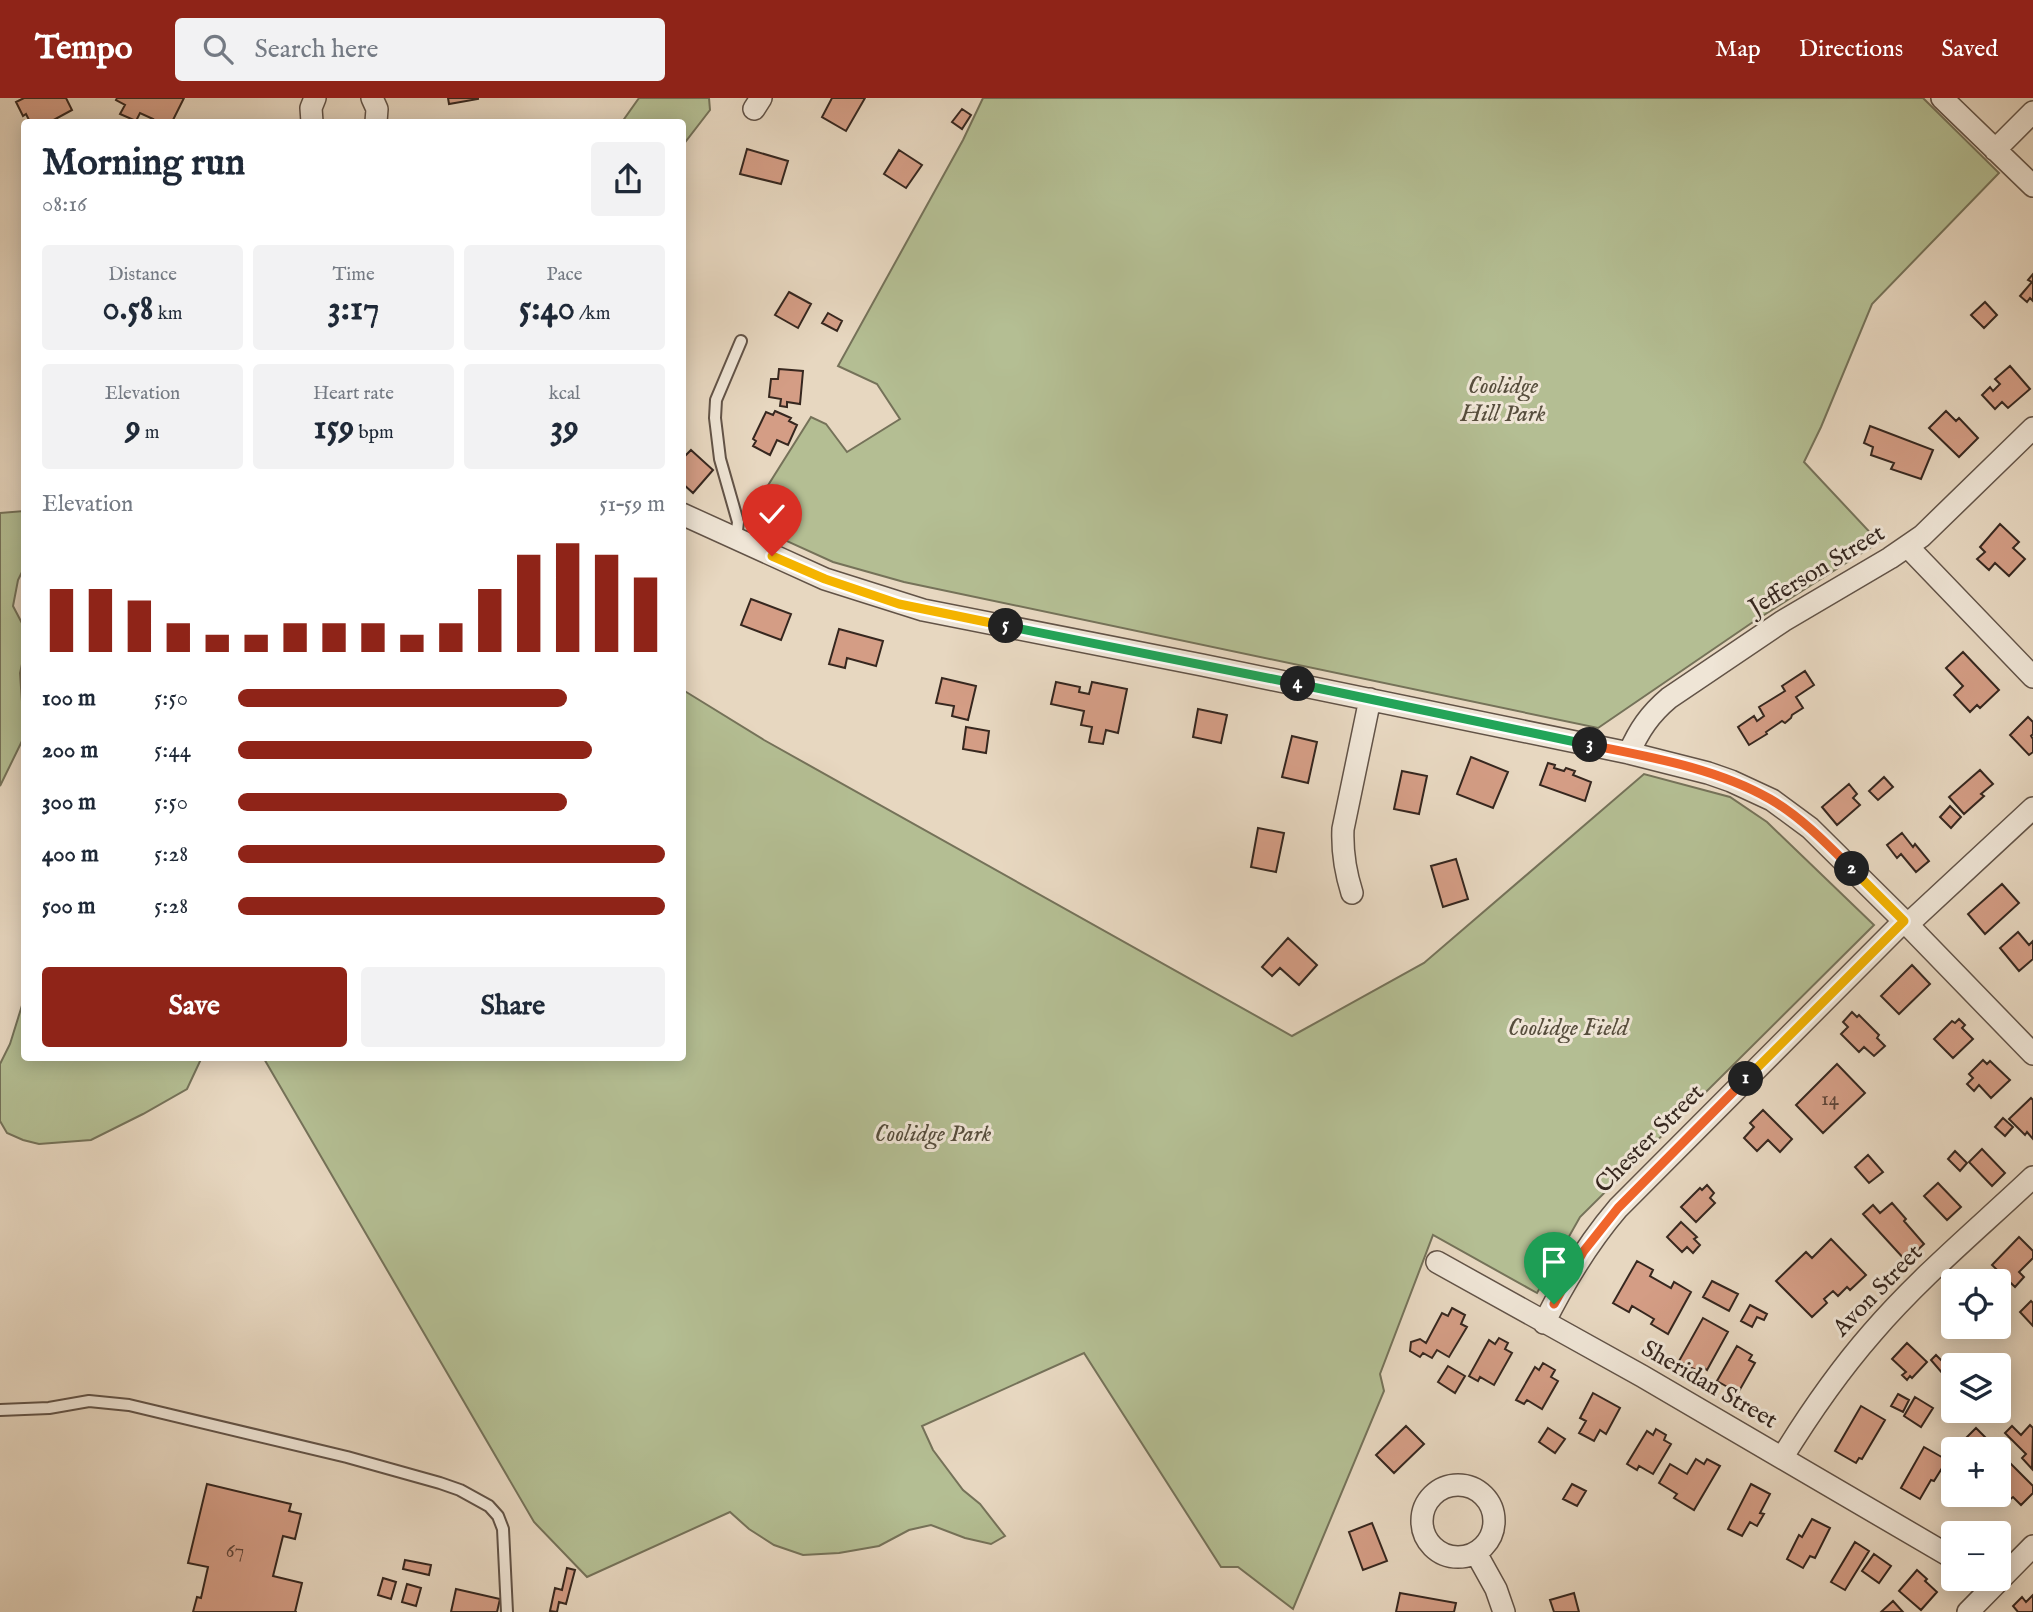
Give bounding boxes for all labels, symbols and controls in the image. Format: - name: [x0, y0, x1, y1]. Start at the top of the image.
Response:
- search box: [175, 18, 665, 81]
- text: Tempo: [35, 28, 133, 70]
- icon: search: [199, 30, 237, 68]
- text: Search here: [255, 33, 378, 66]
- text: Map: [1715, 34, 1761, 65]
- text: Directions: [1799, 34, 1903, 65]
- text: Saved: [1941, 34, 1998, 65]
- text: Morning run: [42, 140, 245, 188]
- button: share: [591, 142, 665, 216]
- text: 08:16: [42, 190, 87, 219]
- text: Distance: [108, 263, 177, 287]
- text: Time: [332, 263, 375, 287]
- text: Pace: [547, 263, 582, 287]
- text: 0.58: [102, 287, 154, 332]
- text: 3:17: [328, 287, 379, 332]
- text: 5:40: [519, 287, 575, 332]
- text: km: [154, 302, 183, 326]
- text: /km: [575, 302, 610, 326]
- park label: Coolidge Hill Park: [1459, 371, 1546, 430]
- text: Elevation: [105, 382, 180, 406]
- text: Heart rate: [313, 382, 394, 406]
- text: kcal: [549, 382, 580, 406]
- text: 9: [125, 406, 141, 451]
- text: 159: [313, 406, 354, 451]
- text: 39: [550, 406, 579, 451]
- text: m: [141, 421, 160, 445]
- text: bpm: [354, 421, 394, 445]
- pin: [742, 484, 802, 556]
- text: Elevation: [42, 490, 133, 519]
- text: 51–59 m: [599, 490, 665, 519]
- icon: check: [753, 495, 791, 533]
- street label: Jefferson Street: [1741, 518, 1891, 625]
- pin: 5: [988, 608, 1024, 644]
- text: 5: [1002, 613, 1009, 637]
- pin: 4: [1280, 666, 1316, 702]
- text: 4: [1293, 671, 1302, 695]
- text: 100 m: [42, 684, 96, 713]
- text: 5:50: [154, 684, 188, 713]
- pin: 3: [1572, 728, 1608, 762]
- text: 3: [1586, 732, 1593, 756]
- text: 200 m: [42, 736, 98, 765]
- text: 5:44: [154, 736, 191, 765]
- text: 300 m: [42, 788, 96, 817]
- text: 5:50: [154, 788, 188, 817]
- text: 400 m: [42, 840, 99, 869]
- text: 5:28: [154, 840, 188, 869]
- pin: 2: [1834, 852, 1870, 886]
- text: 2: [1847, 856, 1856, 880]
- text: 500 m: [42, 892, 96, 921]
- text: 5:28: [154, 892, 188, 921]
- button: Save: [42, 967, 347, 1047]
- button: Share: [361, 967, 665, 1047]
- park label: Coolidge Field: [1508, 1013, 1630, 1044]
- pin: 1: [1728, 1062, 1764, 1096]
- text: 1: [1742, 1066, 1749, 1090]
- street label: Chester Street: [1589, 1078, 1711, 1200]
- house number: 14: [1821, 1086, 1840, 1113]
- park label: Coolidge Park: [875, 1119, 992, 1150]
- pin: [1524, 1232, 1584, 1304]
- street label: Avon Street: [1826, 1238, 1930, 1344]
- icon: arrive: [1535, 1243, 1573, 1281]
- map controls: [1941, 1269, 2011, 1591]
- button: locate: [1941, 1269, 2011, 1339]
- street label: Sheridan Street: [1635, 1334, 1783, 1436]
- button: layers: [1941, 1353, 2011, 1423]
- button: +: [1941, 1437, 2011, 1507]
- button: −: [1941, 1521, 2011, 1591]
- house number: 67: [226, 1538, 244, 1565]

